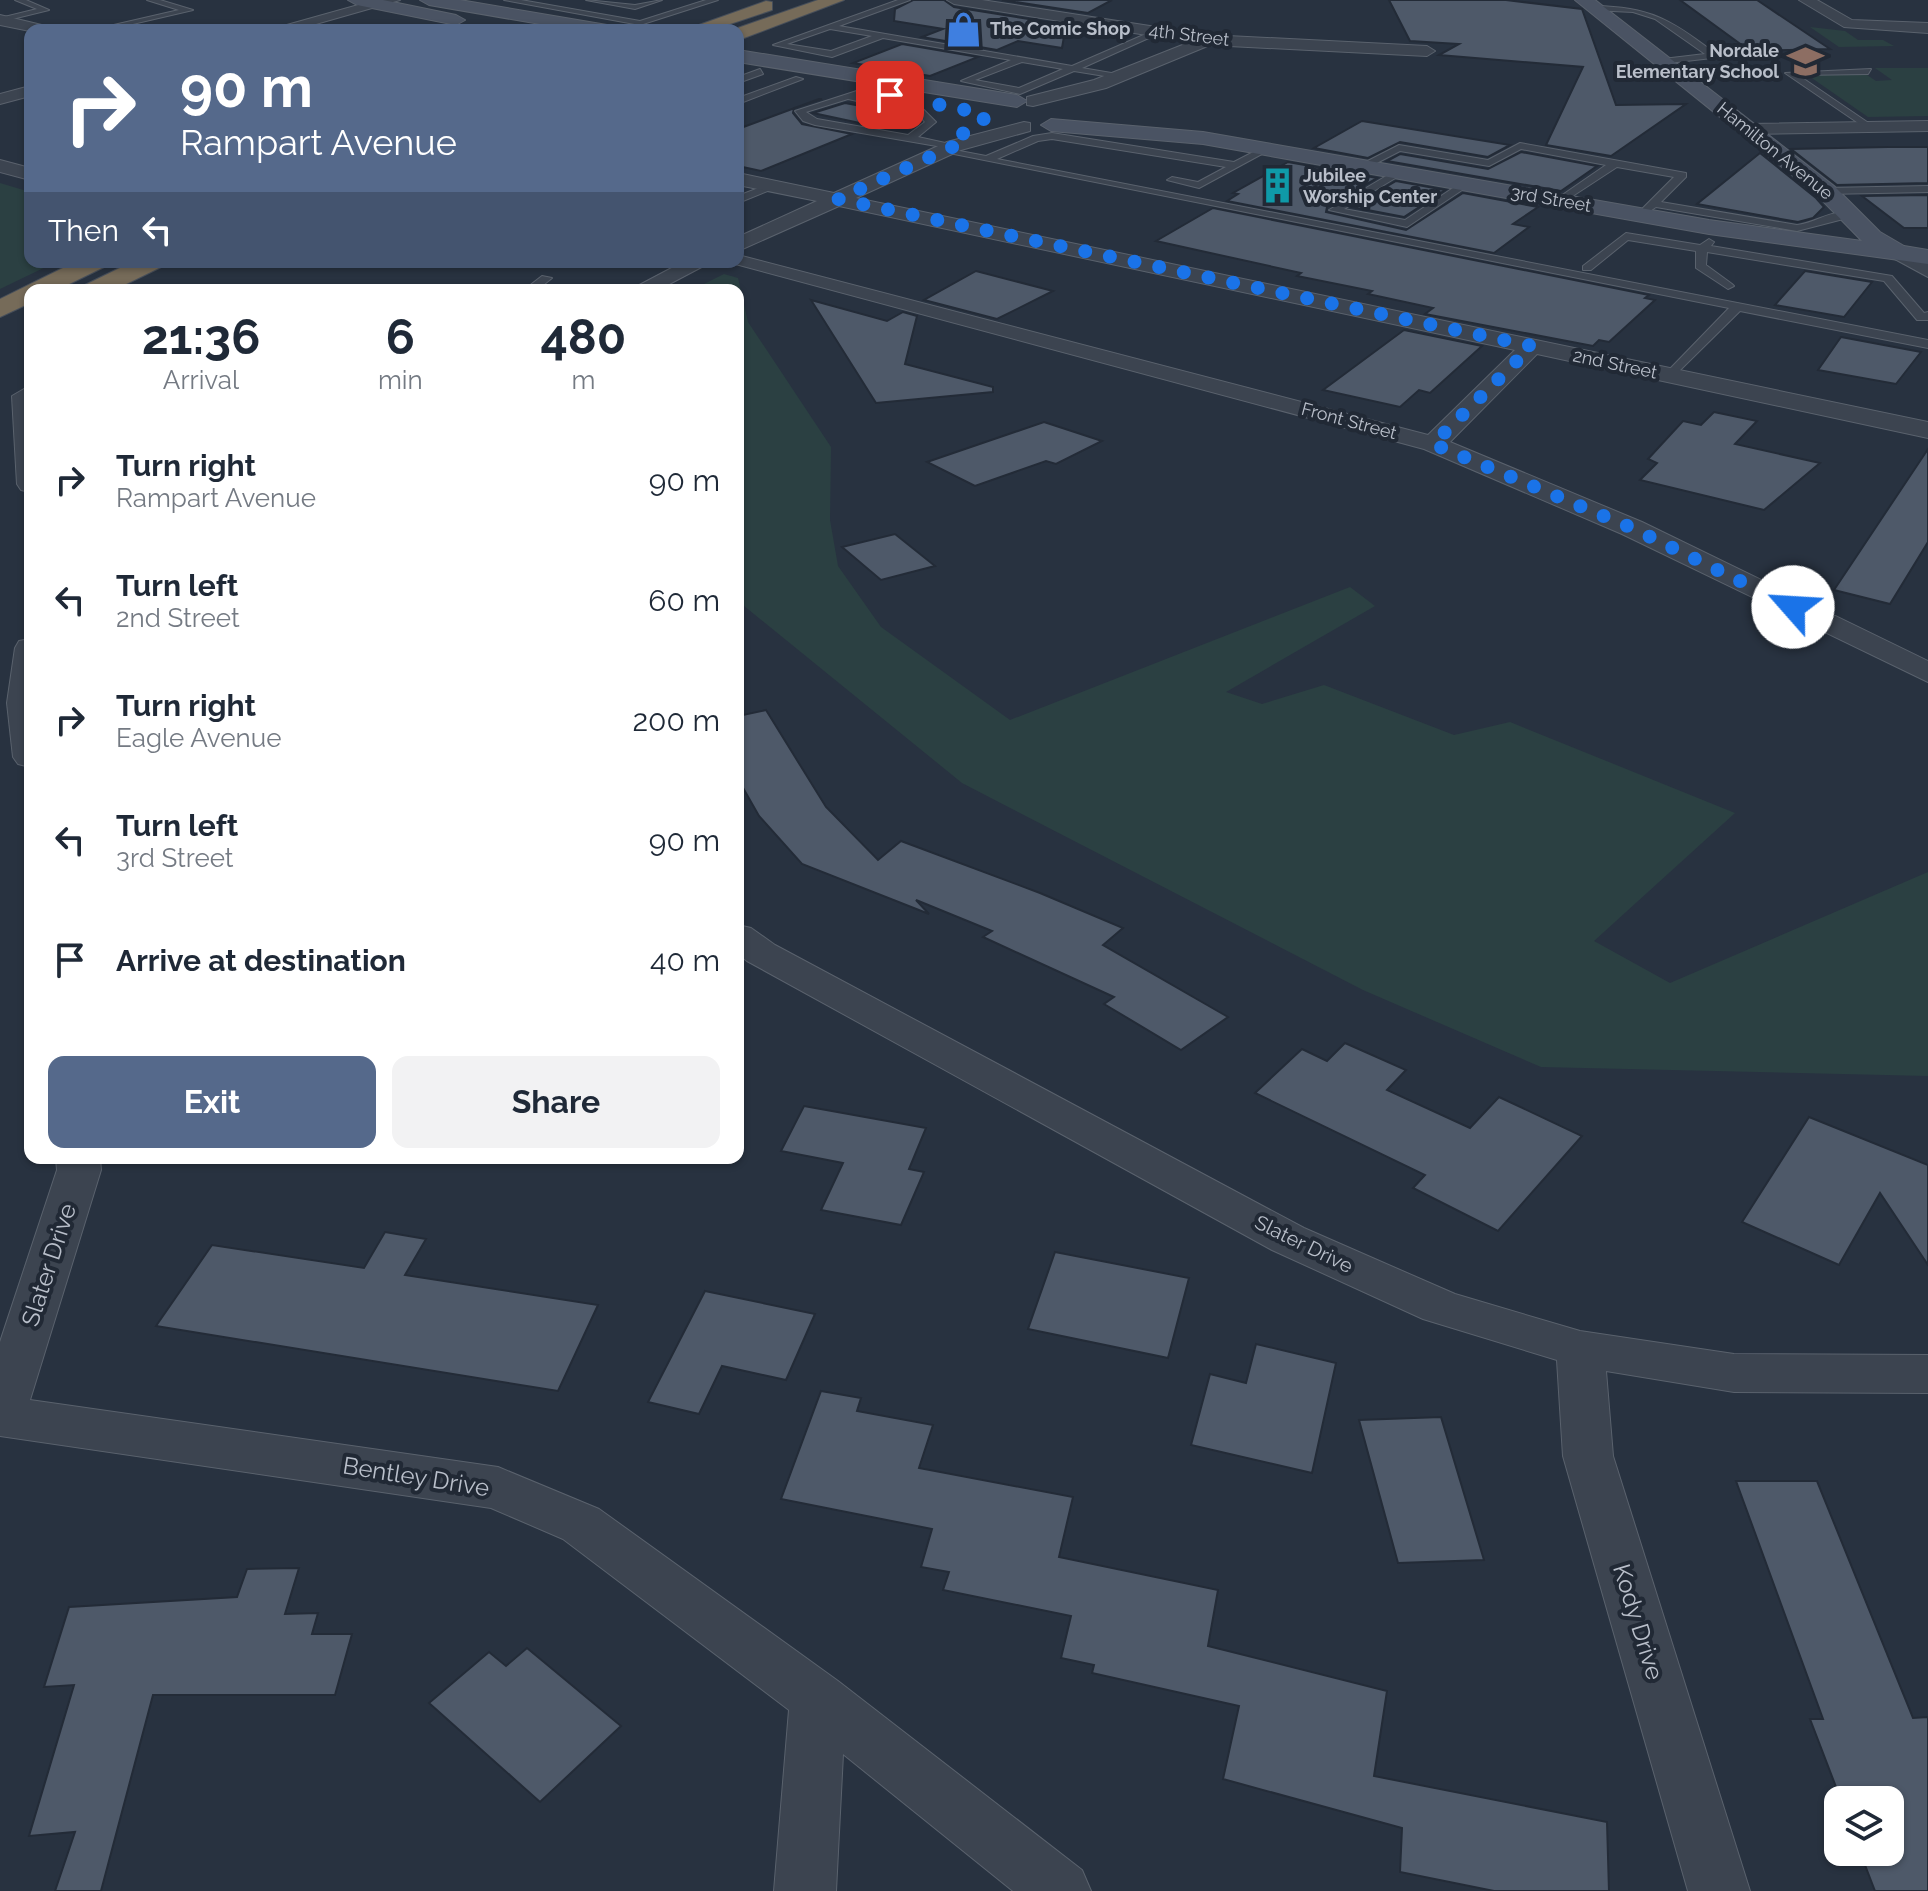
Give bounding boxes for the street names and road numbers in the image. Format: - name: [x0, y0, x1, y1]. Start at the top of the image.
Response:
- street label: 4th Street: [1148, 19, 1230, 50]
- street label: Hamilton Avenue: [1713, 98, 1838, 204]
- street label: 3rd Street: [1509, 181, 1593, 216]
- street label: 2nd Street: [1571, 344, 1659, 383]
- street label: Front Street: [1299, 398, 1399, 443]
- street label: Slater Drive: [15, 1200, 82, 1330]
- street label: Slater Drive: [1251, 1210, 1357, 1278]
- street label: Bentley Drive: [341, 1451, 491, 1502]
- street label: Kody Drive: [1607, 1560, 1670, 1683]

